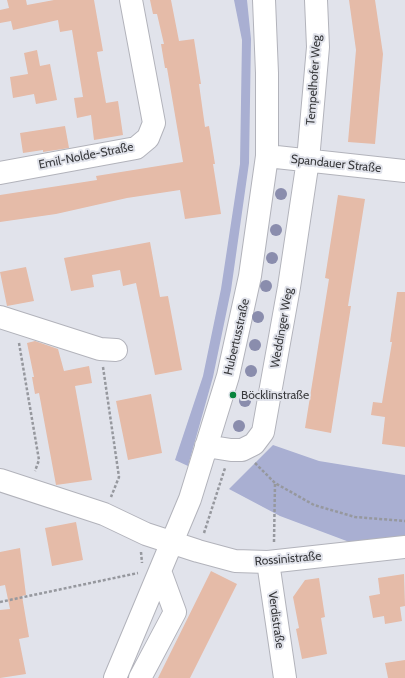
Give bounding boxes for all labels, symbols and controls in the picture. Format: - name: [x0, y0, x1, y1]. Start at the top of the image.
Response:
- street label: Tempelhofer Weg: [304, 34, 324, 126]
- street label: Emil-Nolde-Straße: [37, 140, 135, 172]
- street label: Spandauer Straße: [290, 152, 382, 176]
- street label: Weddinger Weg: [268, 287, 296, 369]
- street label: Hubertusstraße: [221, 297, 253, 377]
- place label: Böcklinstraße: [241, 388, 309, 402]
- marker: Böcklinstraße: [228, 390, 238, 400]
- street label: Rossinistraße: [254, 549, 322, 569]
- street label: Verdistraße: [265, 591, 287, 649]

